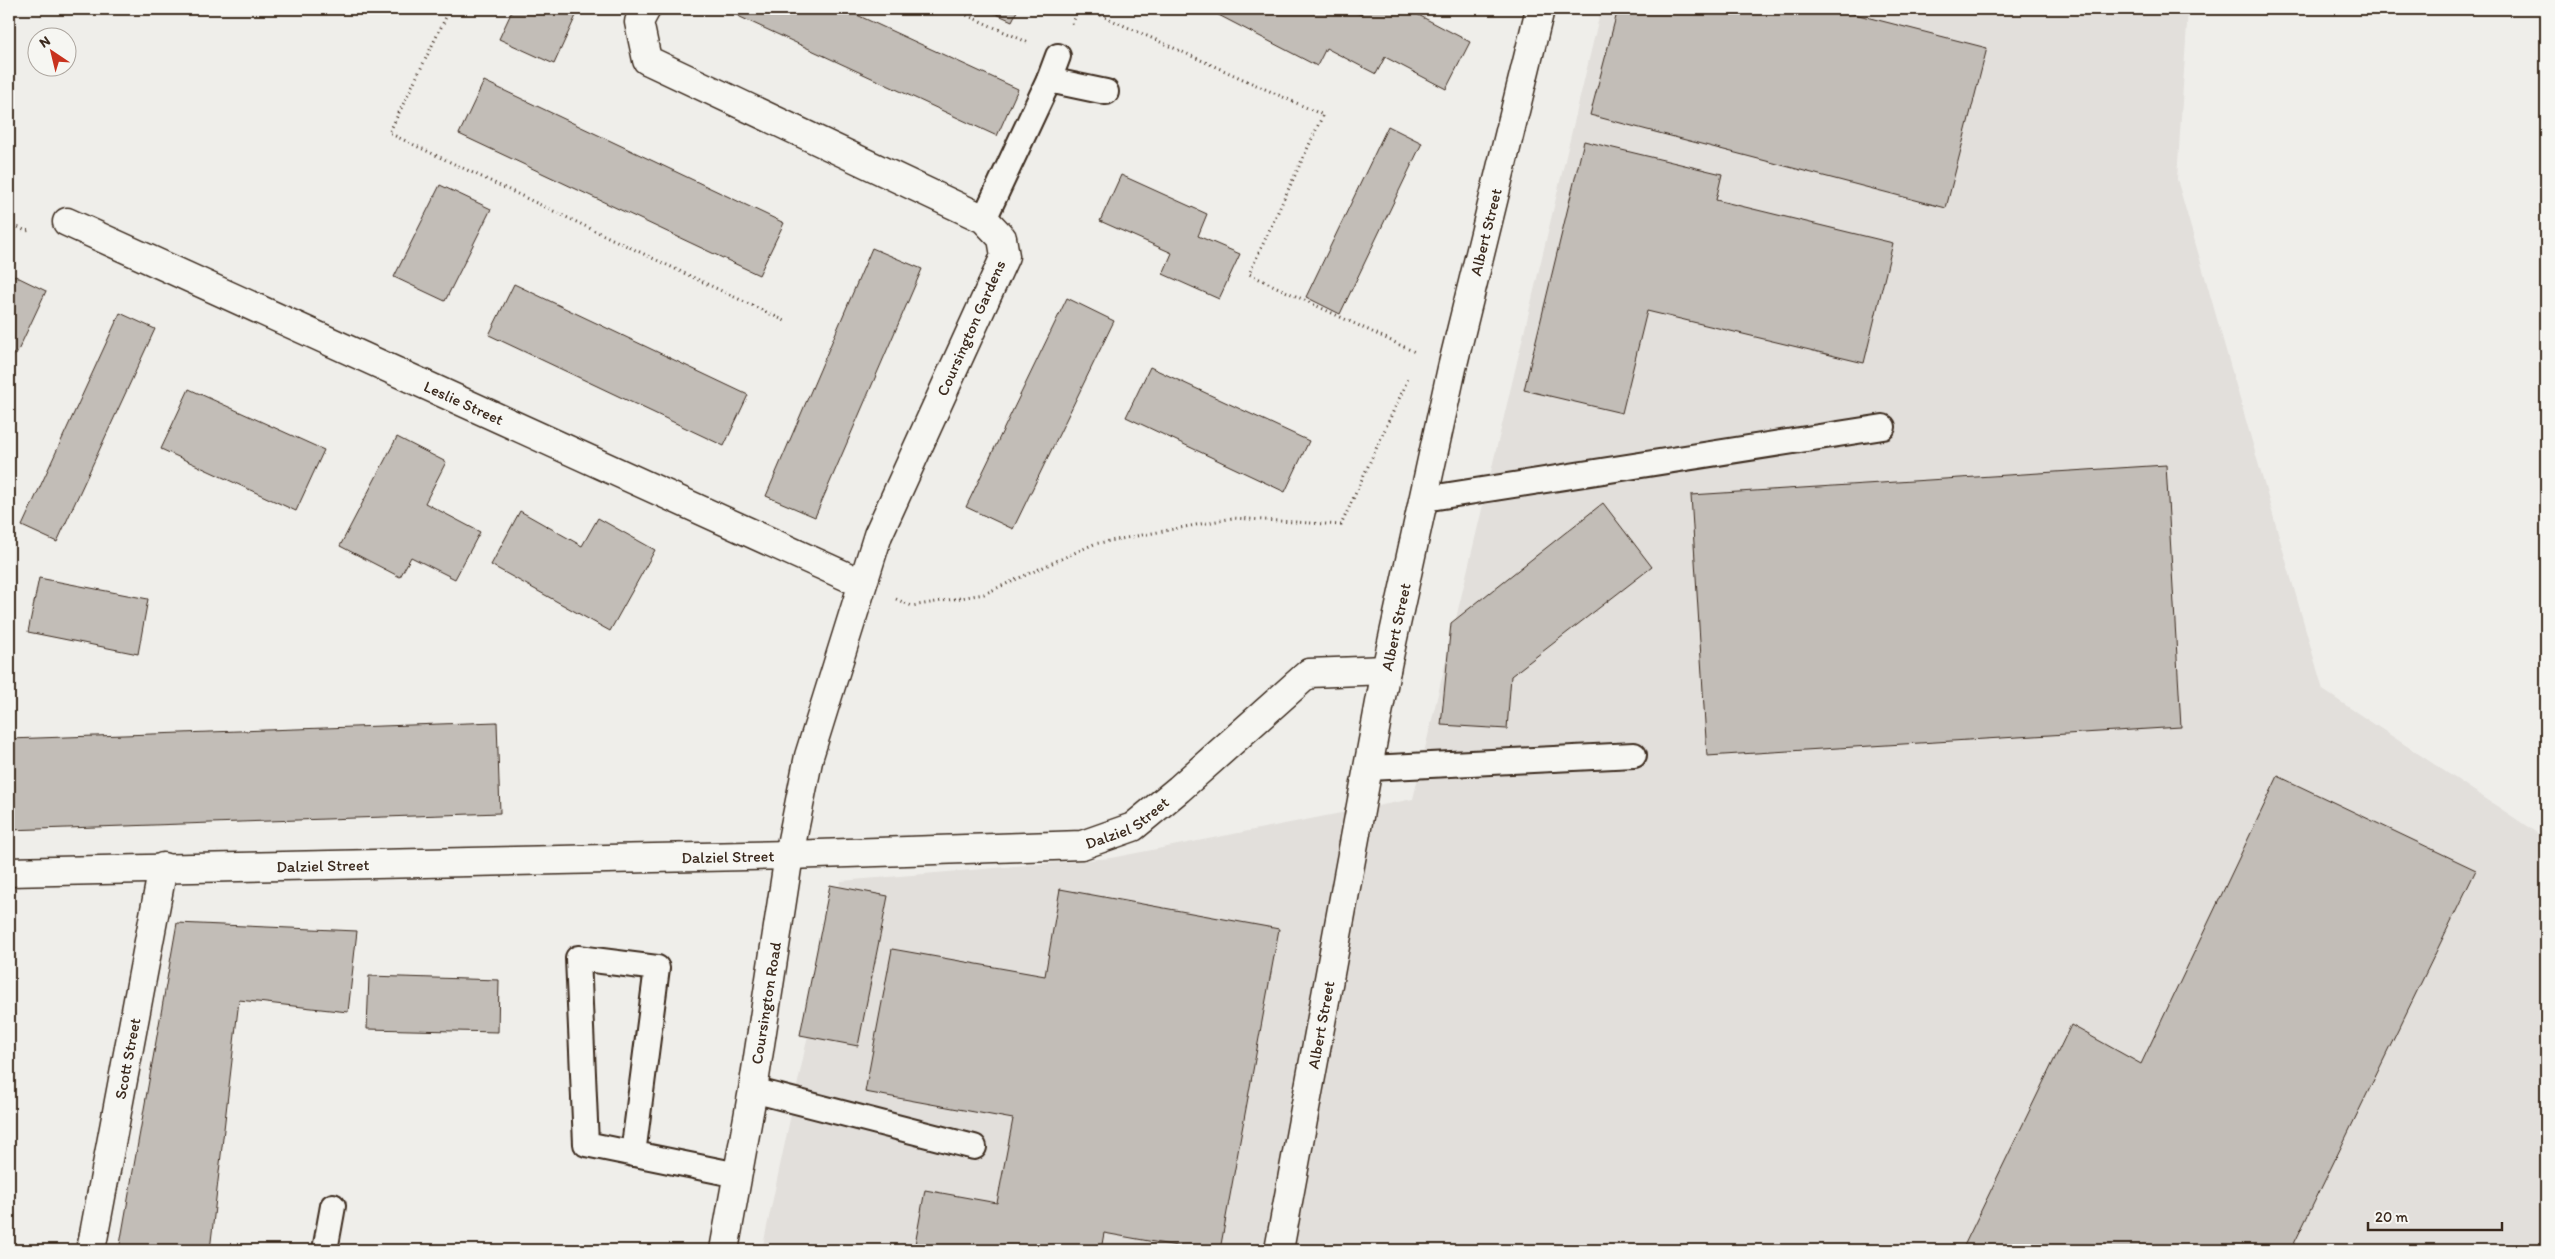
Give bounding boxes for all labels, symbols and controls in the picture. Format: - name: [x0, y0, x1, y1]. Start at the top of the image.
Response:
- north arrow: [28, 28, 78, 78]
- text: N: [36, 32, 54, 51]
- street label: Albert Street: [1465, 186, 1505, 278]
- street label: Coursington Gardens: [933, 257, 1009, 399]
- street label: Leslie Street: [421, 376, 507, 429]
- street label: Albert Street: [1377, 581, 1414, 672]
- street label: Dalziel Street: [1083, 792, 1172, 853]
- street label: Dalziel Street: [681, 846, 775, 867]
- street label: Dalziel Street: [276, 855, 370, 876]
- street label: Coursington Road: [747, 940, 785, 1066]
- street label: Albert Street: [1303, 979, 1338, 1070]
- street label: Scott Street: [110, 1016, 144, 1101]
- scale bar: [2368, 1199, 2501, 1231]
- text: 20 m: [2375, 1208, 2409, 1226]

